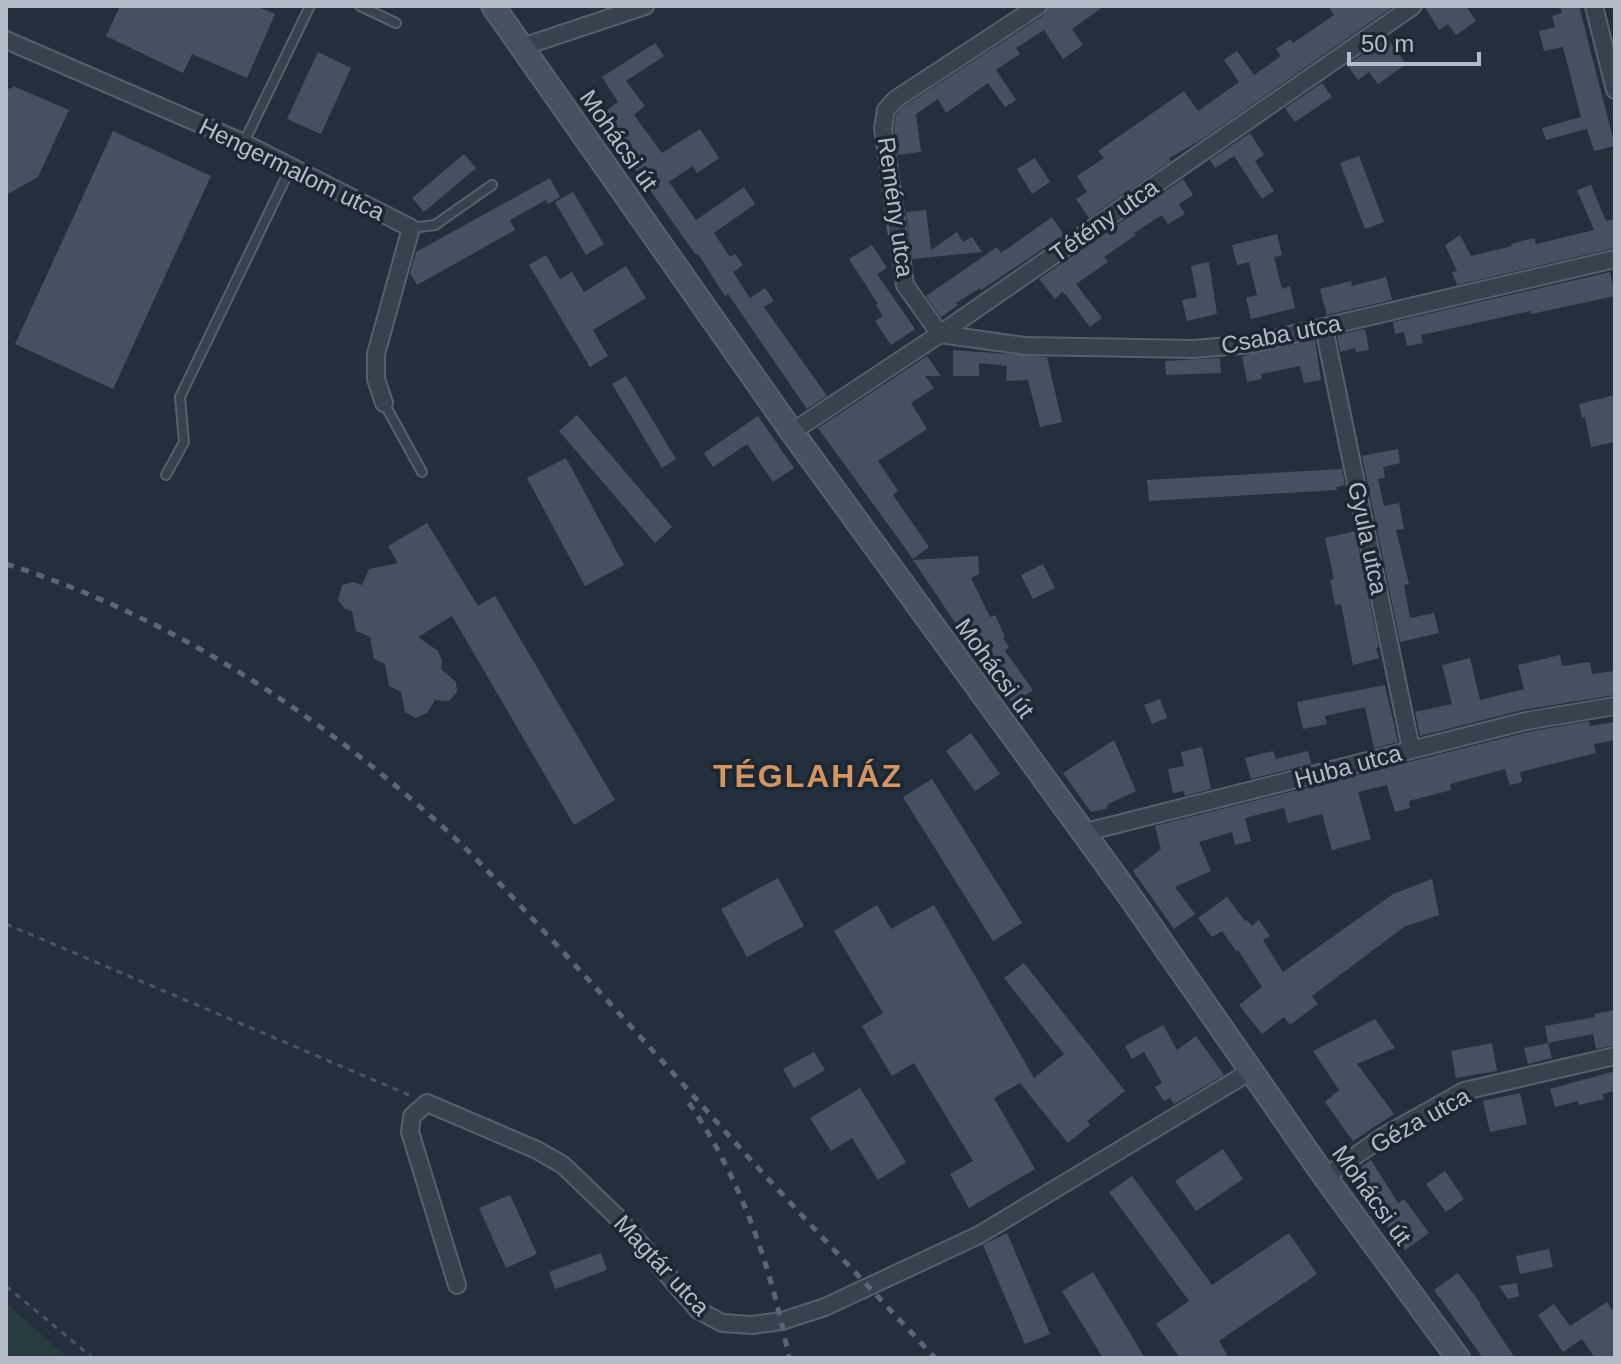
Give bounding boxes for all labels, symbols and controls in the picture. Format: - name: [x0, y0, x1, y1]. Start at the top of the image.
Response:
- scale bar: [1349, 16, 1479, 66]
- text: 50 m: [1361, 30, 1414, 57]
- street label: Mohácsi út: [575, 85, 664, 196]
- street label: Hengermalom utca: [195, 112, 390, 226]
- street label: Remény utca: [873, 135, 919, 280]
- street label: Tétény utca: [1045, 173, 1164, 267]
- street label: Csaba utca: [1219, 309, 1344, 359]
- street label: Gyula utca: [1343, 479, 1393, 598]
- street label: Mohácsi út: [950, 613, 1040, 723]
- street label: Huba utca: [1292, 739, 1405, 793]
- district label: TÉGLAHÁZ: [713, 758, 903, 794]
- street label: Géza utca: [1366, 1081, 1475, 1158]
- street label: Mohácsi út: [1327, 1140, 1417, 1250]
- street label: Magtár utca: [609, 1209, 716, 1321]

